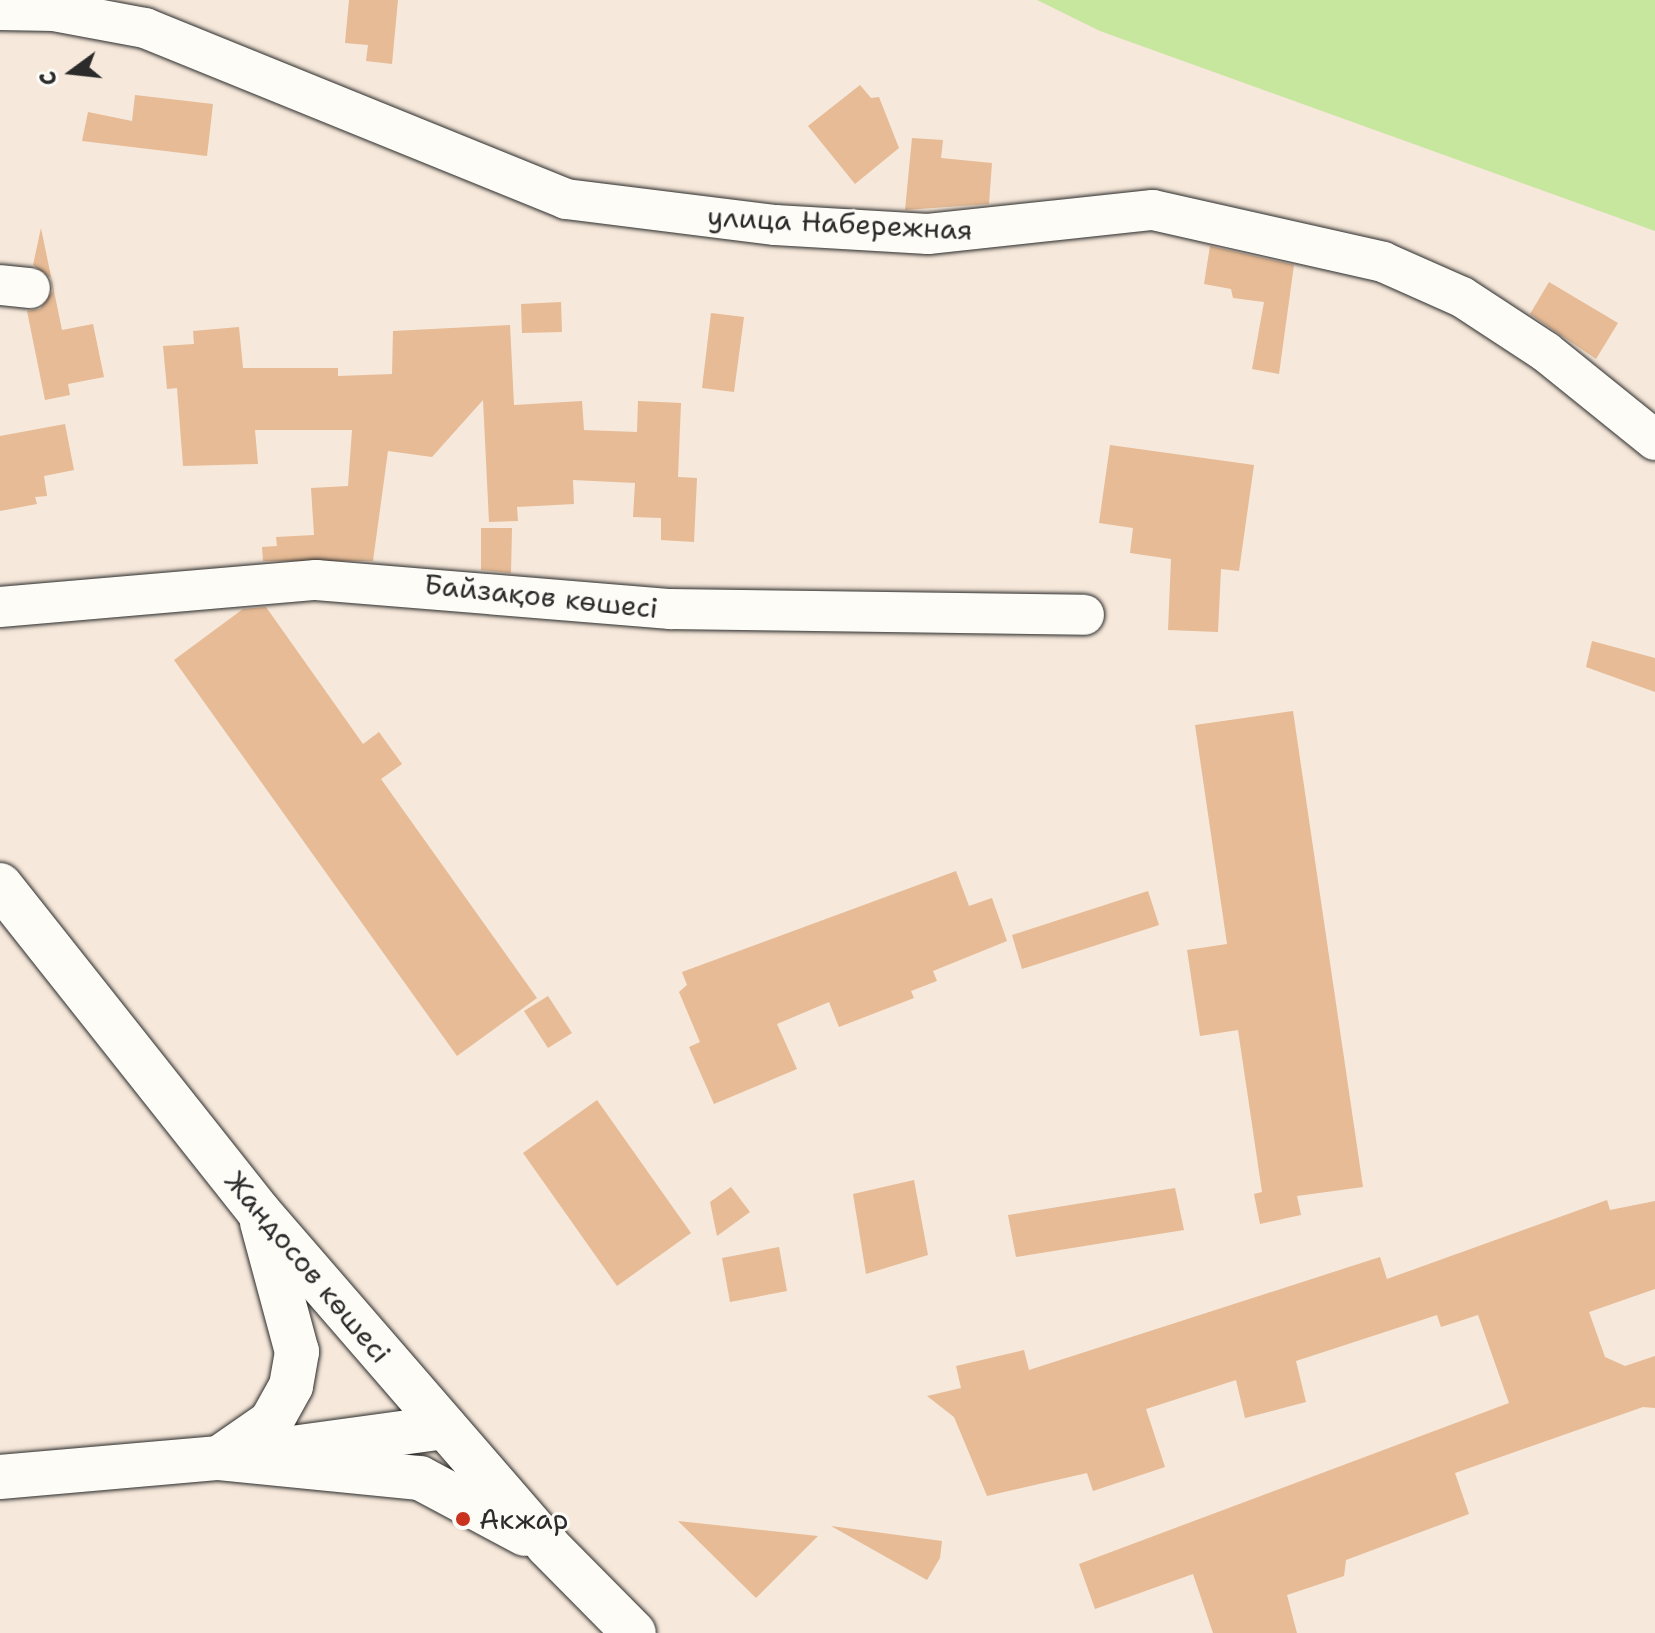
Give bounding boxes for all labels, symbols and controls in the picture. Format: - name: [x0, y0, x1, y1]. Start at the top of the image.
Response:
- north arrow: [32, 32, 112, 112]
- text: С: [33, 68, 64, 89]
- street label: улица Набережная: [706, 199, 974, 247]
- street label: Байзақов көшесі: [422, 567, 660, 625]
- street label: Жандосов көшесі: [218, 1164, 398, 1370]
- place label: Акжар: [479, 1502, 568, 1536]
- marker: Акжар: [454, 1510, 472, 1528]

